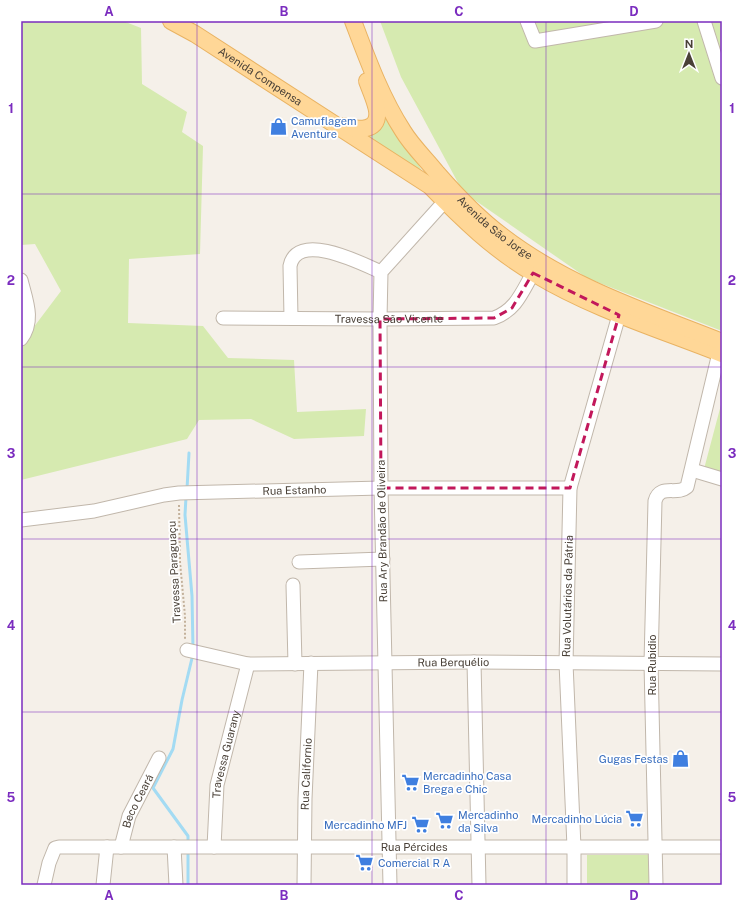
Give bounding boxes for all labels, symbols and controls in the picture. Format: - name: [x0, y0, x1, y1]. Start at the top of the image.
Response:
- text: A: [104, 4, 114, 19]
- text: B: [280, 4, 289, 19]
- text: C: [454, 4, 464, 19]
- text: D: [629, 4, 639, 19]
- north arrow: [669, 34, 709, 74]
- text: N: [685, 38, 693, 50]
- street label: Avenida Compensa: [216, 45, 304, 108]
- text: 1: [8, 101, 14, 116]
- text: 1: [729, 101, 735, 116]
- place label: Camuflagem Aventure: [291, 115, 357, 140]
- shop icon: Camuflagem Aventure: [268, 117, 288, 137]
- street label: Avenida São Jorge: [455, 193, 535, 262]
- text: 2: [7, 273, 15, 288]
- text: 2: [728, 273, 736, 288]
- street label: Travessa São Vicente: [335, 312, 443, 325]
- text: 3: [7, 446, 16, 461]
- text: 3: [728, 446, 737, 461]
- street label: Rua Ary Brandão de Oliveira: [375, 460, 389, 602]
- street label: Rua Estanho: [262, 483, 327, 497]
- street label: Travessa Paraguaçu: [165, 521, 184, 623]
- street label: Rua Volutários da Pátria: [560, 535, 575, 657]
- text: 4: [7, 618, 16, 633]
- text: 4: [728, 618, 737, 633]
- street label: Rua Rubidio: [646, 634, 658, 696]
- street label: Rua Berquélio: [417, 656, 489, 668]
- street label: Travessa Guarany: [210, 709, 242, 799]
- street label: Rua Californio: [299, 738, 314, 810]
- shop icon: Gugas Festas: [671, 749, 691, 769]
- place label: Gugas Festas: [599, 753, 668, 765]
- place label: Mercadinho Casa Brega e Chic: [423, 770, 511, 795]
- street label: Beco Ceará: [120, 772, 156, 829]
- supermarket icon: Mercadinho Casa Brega e Chic: [400, 772, 420, 792]
- text: 5: [7, 790, 16, 805]
- text: 5: [728, 790, 737, 805]
- place label: Mercadinho da Silva: [458, 809, 518, 834]
- supermarket icon: Mercadinho Lúcia: [625, 809, 645, 829]
- supermarket icon: Mercadinho da Silva: [435, 811, 455, 831]
- place label: Mercadinho Lúcia: [531, 813, 622, 825]
- supermarket icon: Mercadinho MFJ: [410, 815, 430, 835]
- place label: Mercadinho MFJ: [324, 819, 407, 831]
- street label: Rua Pércides: [381, 841, 448, 853]
- supermarket icon: Comercial R A: [355, 853, 375, 873]
- place label: Comercial R A: [378, 857, 451, 869]
- text: A: [104, 888, 114, 903]
- text: B: [280, 888, 289, 903]
- text: C: [454, 888, 464, 903]
- text: D: [629, 888, 639, 903]

